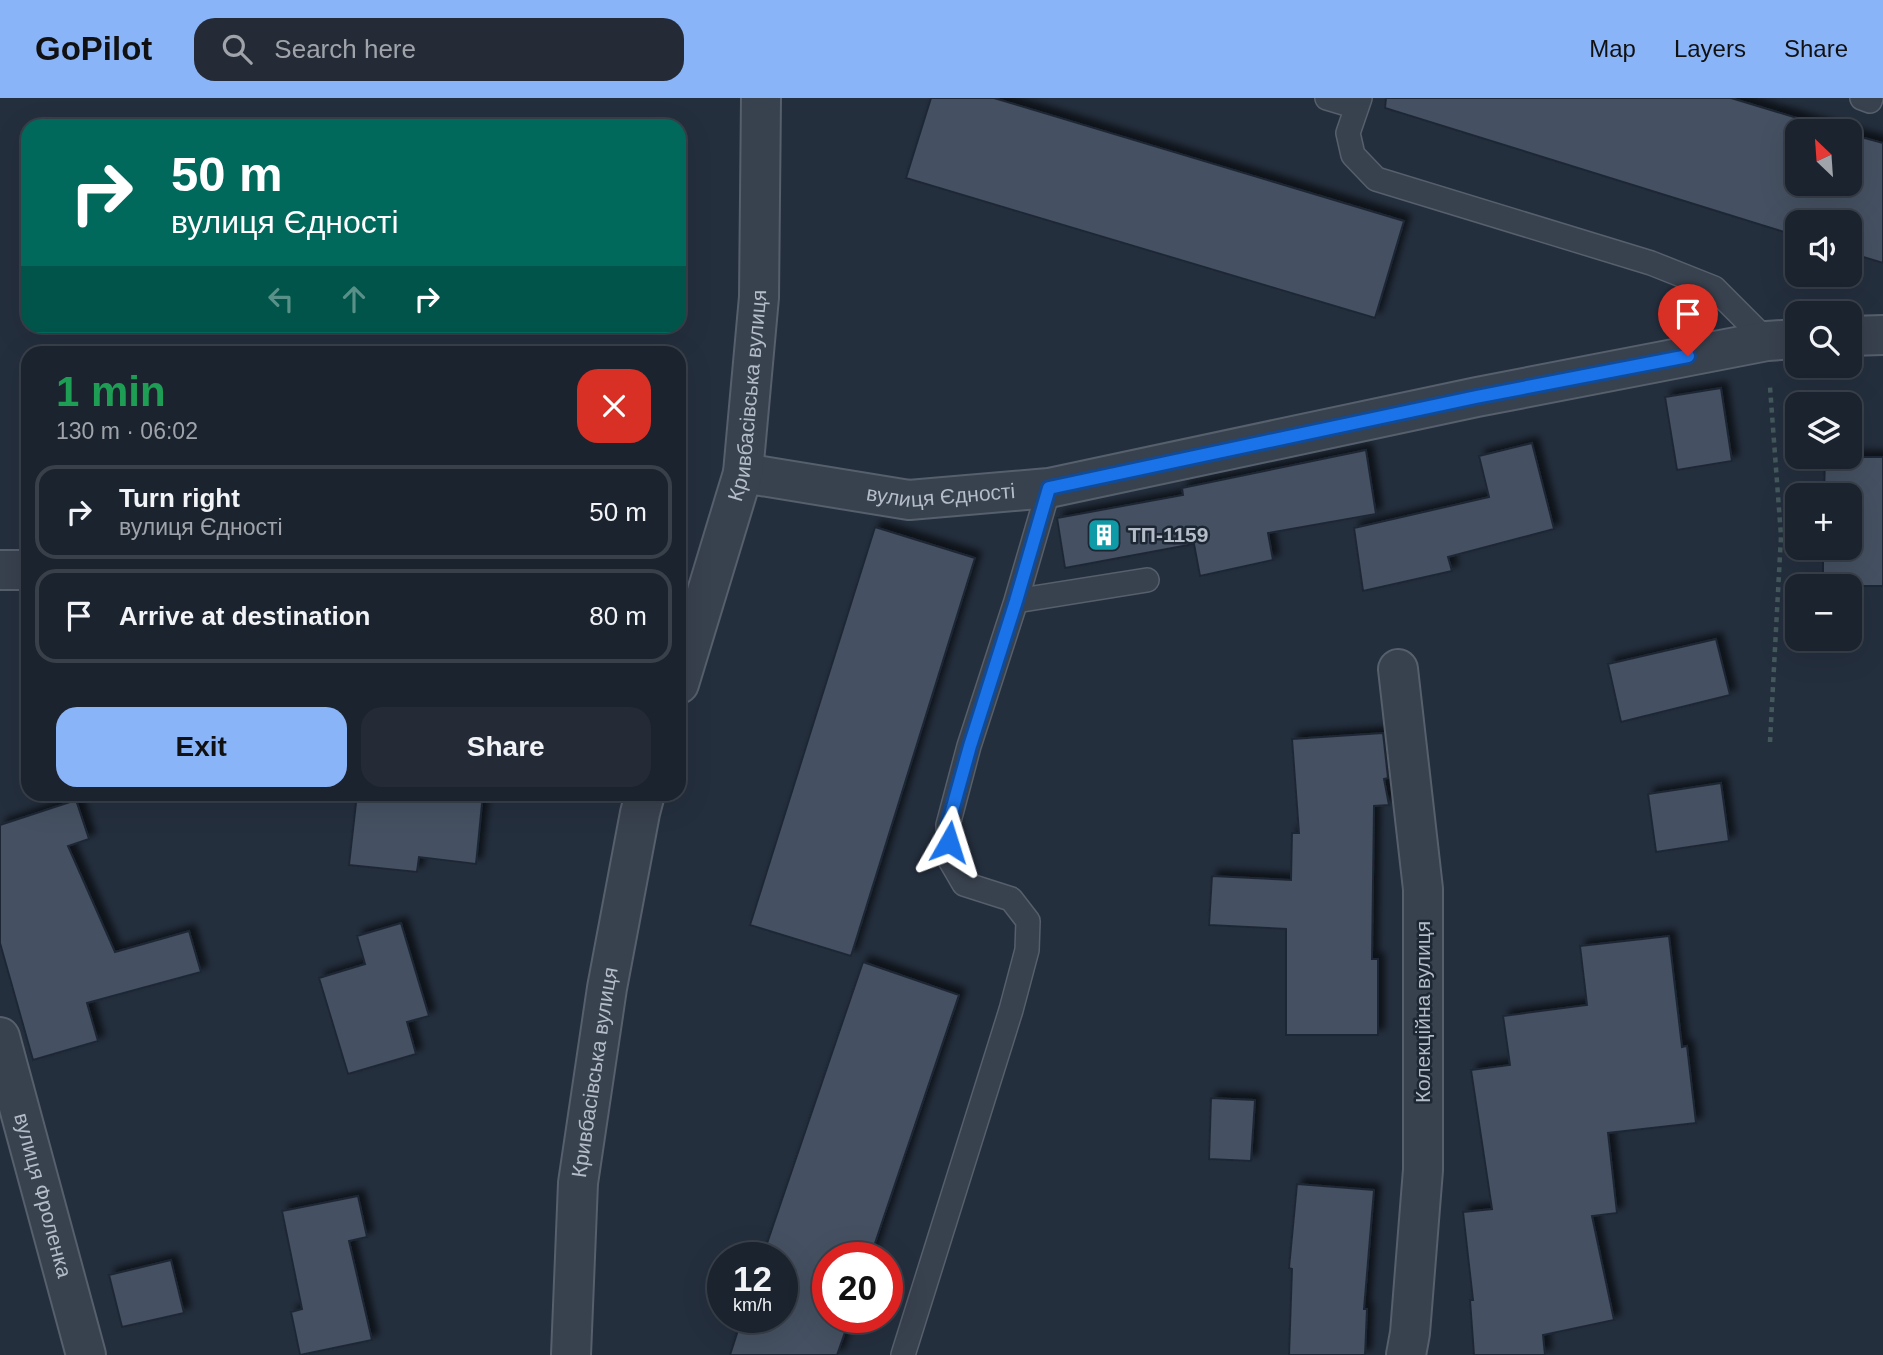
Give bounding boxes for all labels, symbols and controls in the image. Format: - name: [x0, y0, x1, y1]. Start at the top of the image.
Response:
- search box: [194, 18, 684, 81]
- text: GoPilot: [35, 30, 152, 67]
- icon: search: [218, 30, 256, 68]
- text: Search here: [274, 34, 416, 64]
- text: Map: [1589, 35, 1636, 62]
- text: Layers: [1674, 35, 1746, 62]
- text: Share: [1784, 35, 1848, 62]
- north arrow: [1785, 119, 1862, 196]
- map controls: [1785, 119, 1862, 651]
- icon: right: [56, 147, 147, 238]
- text: 50 m: [171, 147, 283, 201]
- text: вулиця Єдності: [171, 204, 399, 240]
- button: sound: [1785, 210, 1862, 287]
- icon: left: [262, 280, 300, 318]
- icon: ahead: [335, 280, 373, 318]
- icon: right: [408, 280, 446, 318]
- pin: [1658, 284, 1718, 356]
- street label: Кривбасівська вулиця: [723, 290, 770, 504]
- icon: arrive: [1669, 295, 1707, 333]
- button: search: [1785, 301, 1862, 378]
- text: 1 min: [56, 368, 166, 415]
- button: close: [577, 369, 651, 443]
- button: layers: [1785, 392, 1862, 469]
- text: 130 m · 06:02: [56, 418, 198, 444]
- street label: вулиця Єдності: [865, 479, 1016, 511]
- text: Turn right: [119, 483, 240, 513]
- button: +: [1785, 483, 1862, 560]
- icon: right: [60, 493, 98, 531]
- text: 50 m: [589, 497, 647, 527]
- text: вулиця Єдності: [119, 514, 283, 540]
- building icon: ТП-1159: [1085, 516, 1123, 554]
- place label: ТП-1159: [1128, 523, 1208, 546]
- button: −: [1785, 574, 1862, 651]
- icon: arrive: [60, 597, 98, 635]
- text: Arrive at destination: [119, 601, 370, 631]
- text: 80 m: [589, 601, 647, 631]
- button: Exit: [56, 707, 347, 787]
- button: Share: [361, 707, 651, 787]
- position arrow: [912, 805, 986, 879]
- street label: Колекційна вулиця: [1411, 921, 1434, 1103]
- street label: Кривбасівська вулиця: [567, 965, 622, 1179]
- street label: вулиця Фроленка: [10, 1110, 77, 1280]
- speed limit sign: 20: [812, 1242, 903, 1333]
- text: 12: [733, 1259, 772, 1298]
- text: km/h: [733, 1295, 772, 1315]

